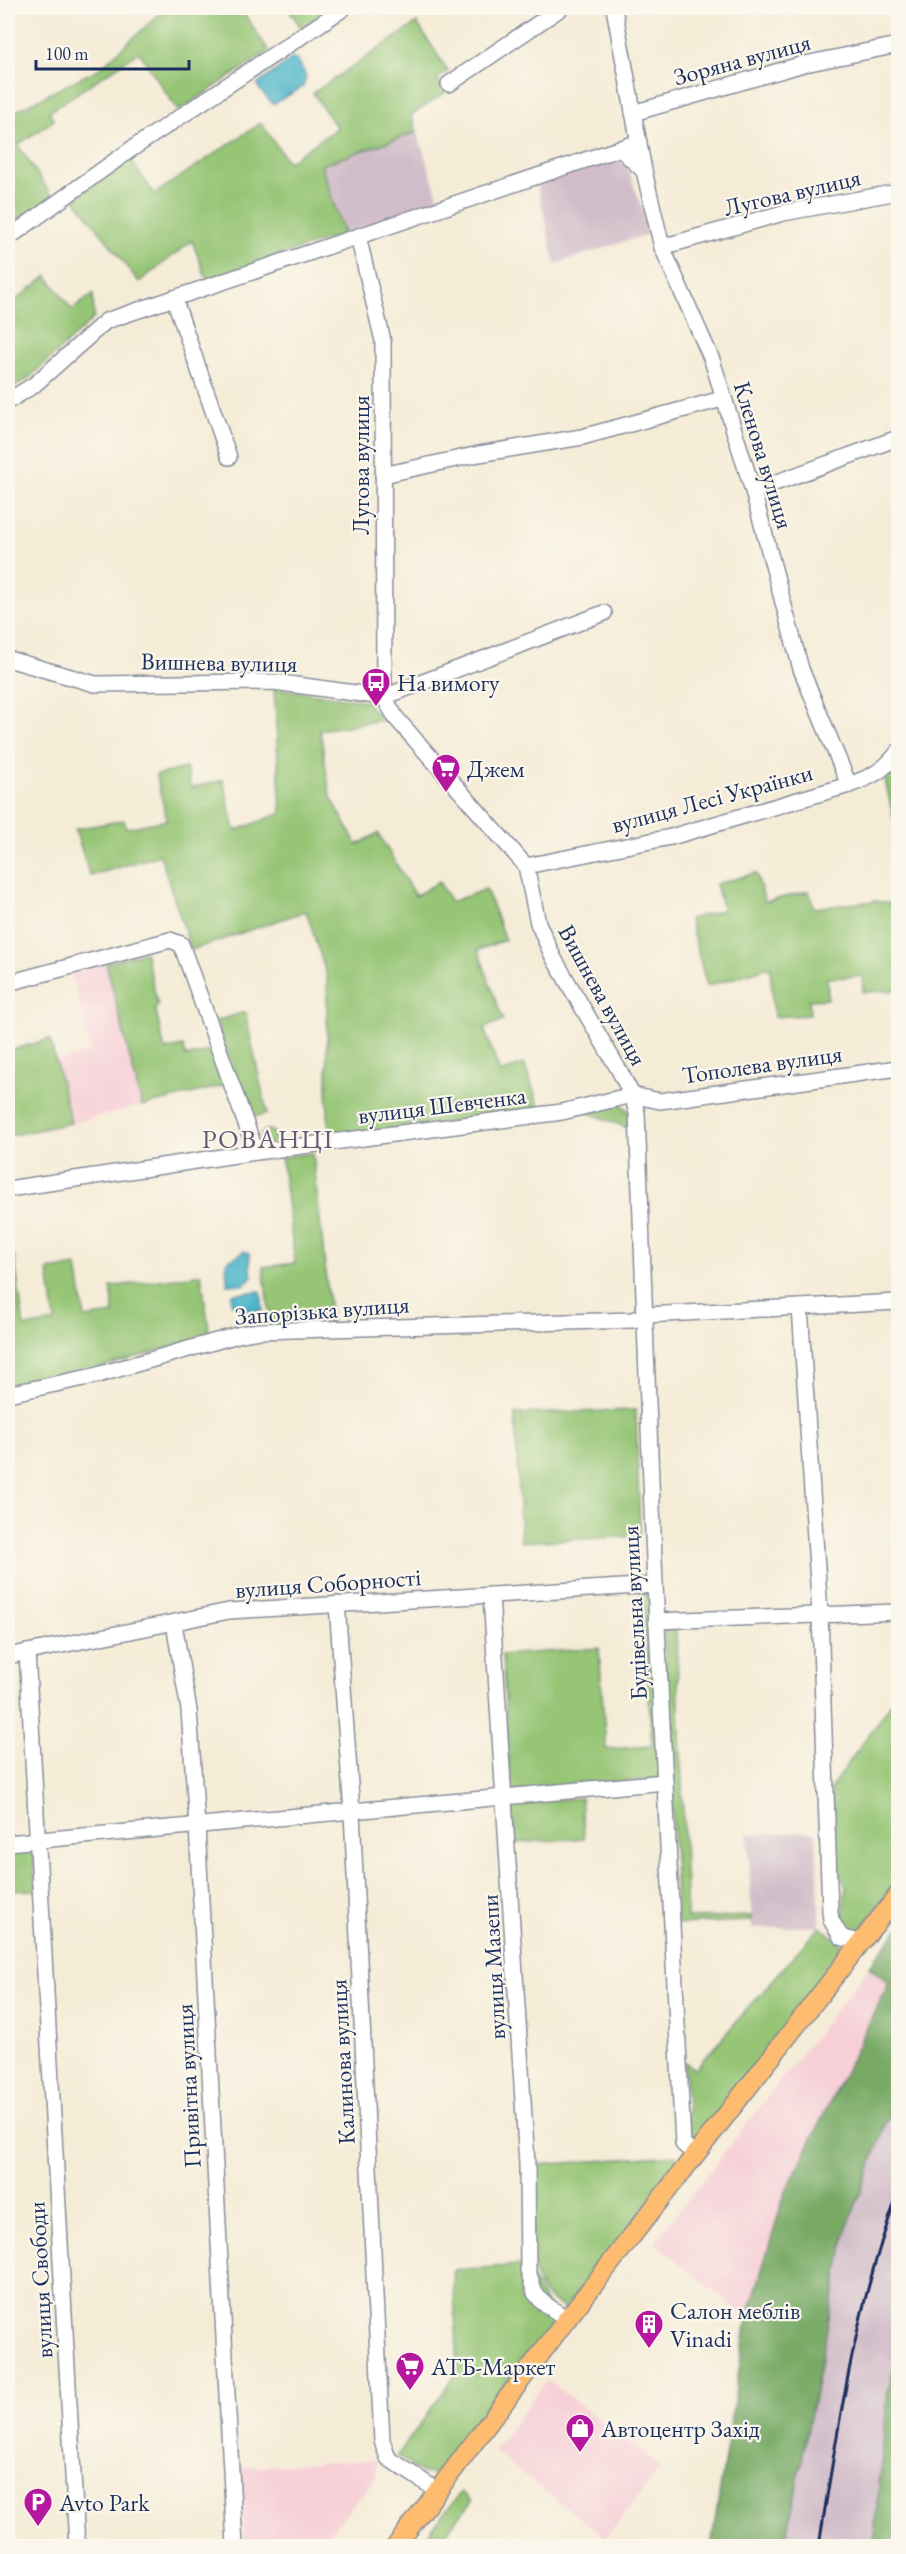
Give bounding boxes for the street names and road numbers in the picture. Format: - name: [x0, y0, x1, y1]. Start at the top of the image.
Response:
- street label: Зоряна вулиця: [670, 26, 814, 92]
- street label: Лугова вулиця: [721, 161, 864, 223]
- street label: Кленова вулиця: [727, 377, 801, 533]
- street label: Лугова вулиця: [345, 395, 376, 535]
- street label: Вишнева вулиця: [140, 645, 298, 679]
- street label: вулиця Лесі Українки: [608, 756, 816, 840]
- street label: Вишнева вулиця: [551, 919, 655, 1071]
- street label: Тополева вулиця: [680, 1037, 844, 1091]
- street label: вулиця Шевченка: [356, 1079, 528, 1131]
- street label: Запорізька вулиця: [234, 1288, 411, 1332]
- street label: Будівельна вулиця: [614, 1524, 654, 1701]
- street label: вулиця Соборності: [234, 1561, 422, 1605]
- street label: вулиця Мазепи: [474, 1893, 512, 2040]
- street label: Калинова вулиця: [322, 1978, 362, 2146]
- street label: Привітна вулиця: [168, 2003, 208, 2169]
- street label: вулиця Свободи: [20, 2200, 60, 2359]

